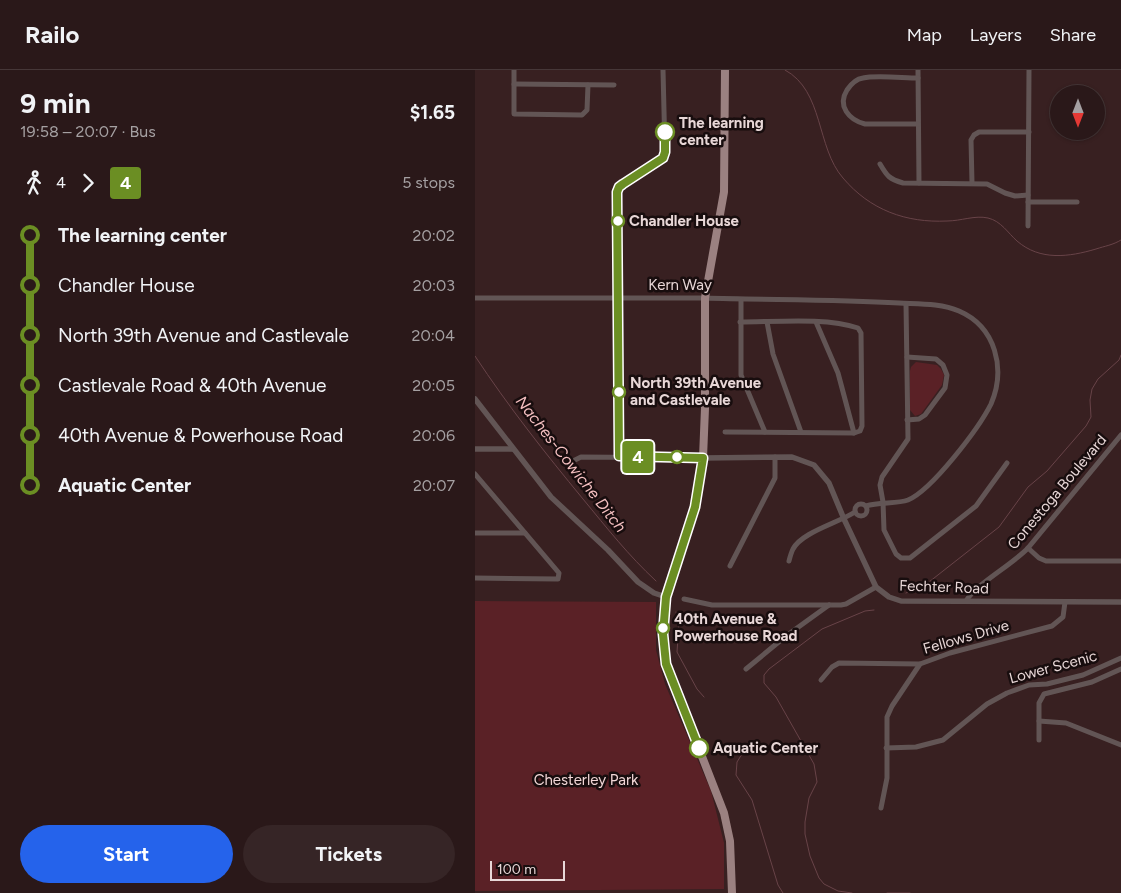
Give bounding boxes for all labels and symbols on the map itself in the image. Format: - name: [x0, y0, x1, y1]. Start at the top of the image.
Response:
- north arrow: [1050, 85, 1105, 140]
- place label: The learning center: [679, 114, 764, 149]
- marker: The learning center: [655, 122, 675, 142]
- place label: Chandler House: [629, 212, 740, 230]
- marker: Chandler House: [611, 214, 625, 228]
- street label: Kern Way: [648, 276, 712, 294]
- place label: North 39th Avenue and Castlevale: [630, 374, 762, 409]
- marker: North 39th Avenue and Castlevale: [612, 385, 626, 399]
- water label: Naches-Cowiche Ditch: [512, 392, 630, 536]
- street label: Conestoga Boulevard: [1004, 431, 1110, 553]
- line badge: 4: [622, 441, 654, 473]
- unlabelled marker: [670, 450, 684, 464]
- street label: Fechter Road: [899, 576, 989, 598]
- place label: 40th Avenue & Powerhouse Road: [674, 610, 798, 645]
- street label: Fellows Drive: [921, 616, 1011, 658]
- marker: 40th Avenue & Powerhouse Road: [656, 621, 670, 635]
- street label: Lower Scenic: [1007, 647, 1099, 687]
- marker: Aquatic Center: [689, 738, 709, 758]
- place label: Aquatic Center: [713, 739, 819, 757]
- park label: Chesterley Park: [534, 771, 639, 789]
- scale bar: [490, 858, 565, 881]

